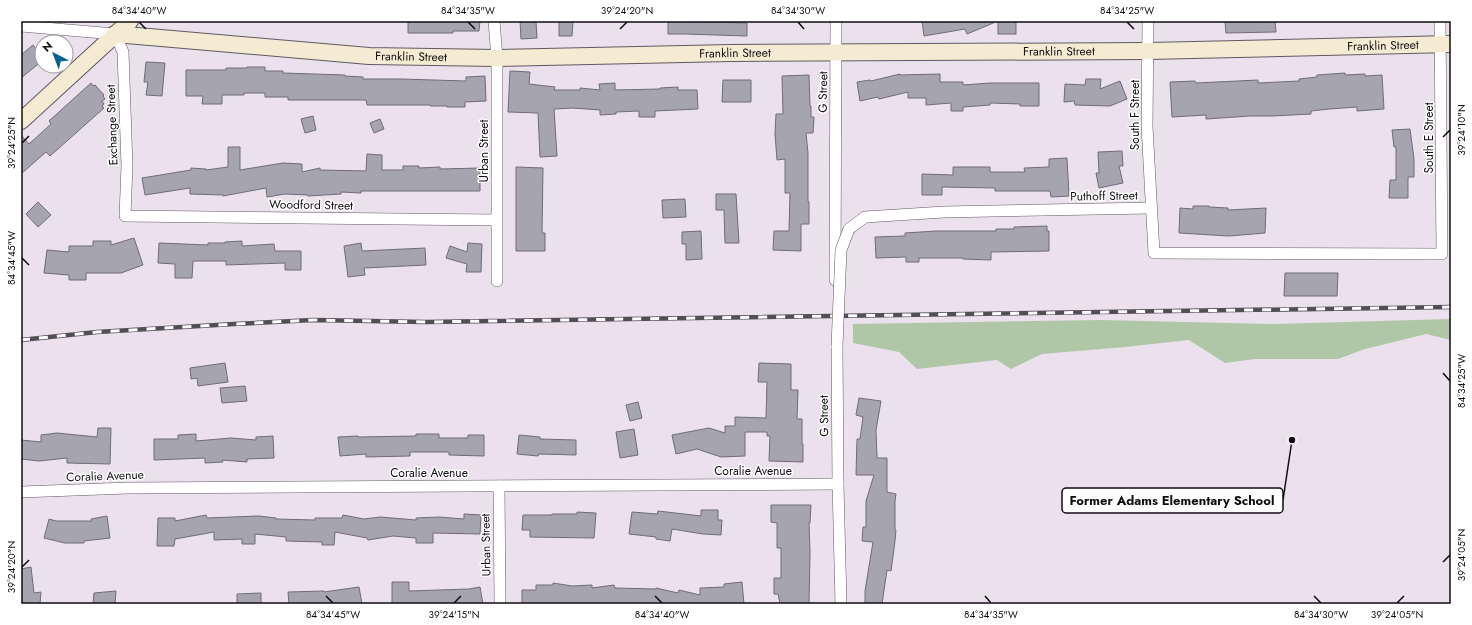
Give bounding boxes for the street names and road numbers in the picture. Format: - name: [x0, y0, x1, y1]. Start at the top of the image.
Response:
- street label: Franklin Street: [1347, 36, 1419, 55]
- street label: Franklin Street: [1023, 42, 1095, 61]
- street label: Franklin Street: [699, 44, 771, 63]
- street label: Franklin Street: [375, 47, 447, 66]
- street label: G Street: [814, 71, 832, 113]
- street label: South F Street: [1126, 80, 1144, 150]
- street label: Exchange Street: [102, 84, 122, 166]
- street label: South E Street: [1420, 102, 1438, 174]
- street label: Urban Street: [475, 119, 493, 182]
- street label: Puthoff Street: [1070, 186, 1138, 206]
- street label: Woodford Street: [269, 195, 353, 215]
- street label: G Street: [815, 395, 833, 437]
- street label: Coralie Avenue: [714, 462, 792, 480]
- street label: Coralie Avenue: [390, 464, 468, 482]
- street label: Coralie Avenue: [66, 466, 144, 486]
- street label: Urban Street: [476, 513, 496, 577]

